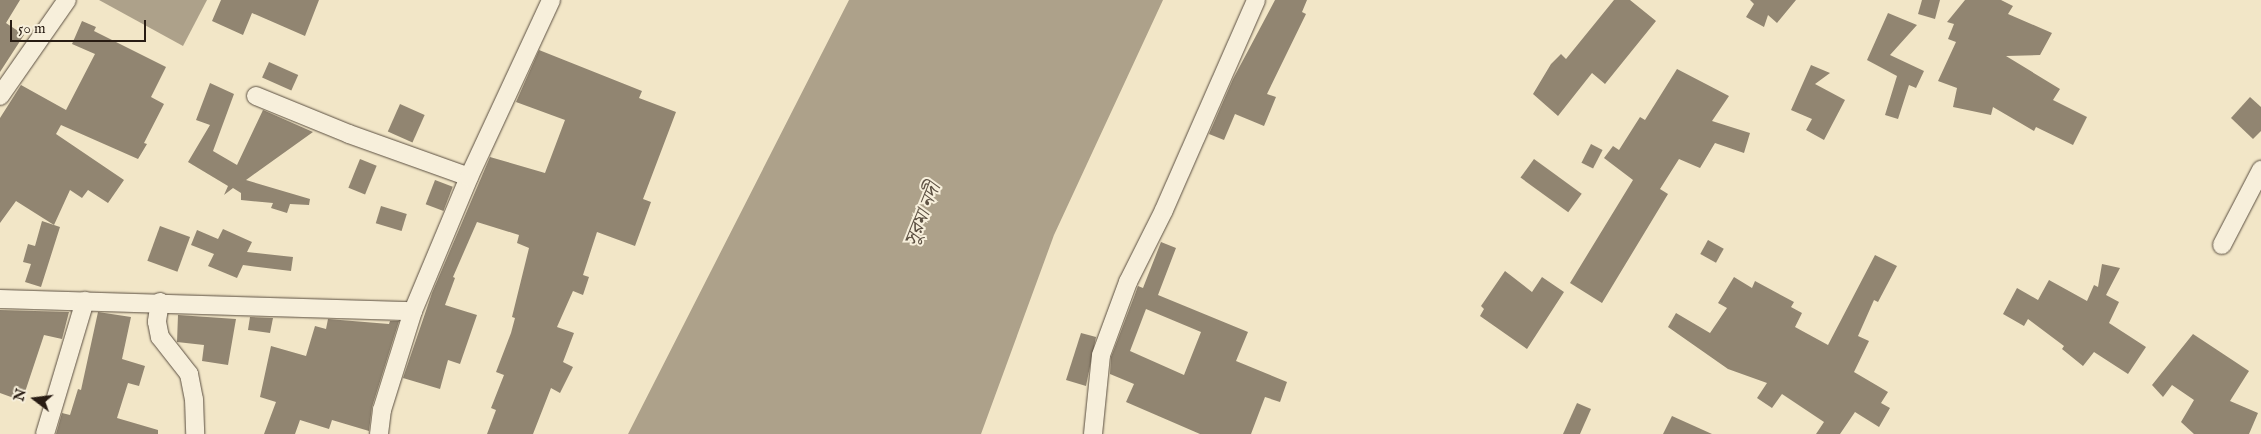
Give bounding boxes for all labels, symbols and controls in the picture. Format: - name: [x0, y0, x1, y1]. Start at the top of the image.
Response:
- scale bar: [12, 10, 149, 42]
- text: 50 m: [18, 19, 46, 38]
- water label: সুরমা নদী: [900, 180, 946, 250]
- north arrow: [10, 374, 60, 424]
- text: N: [10, 387, 31, 403]

